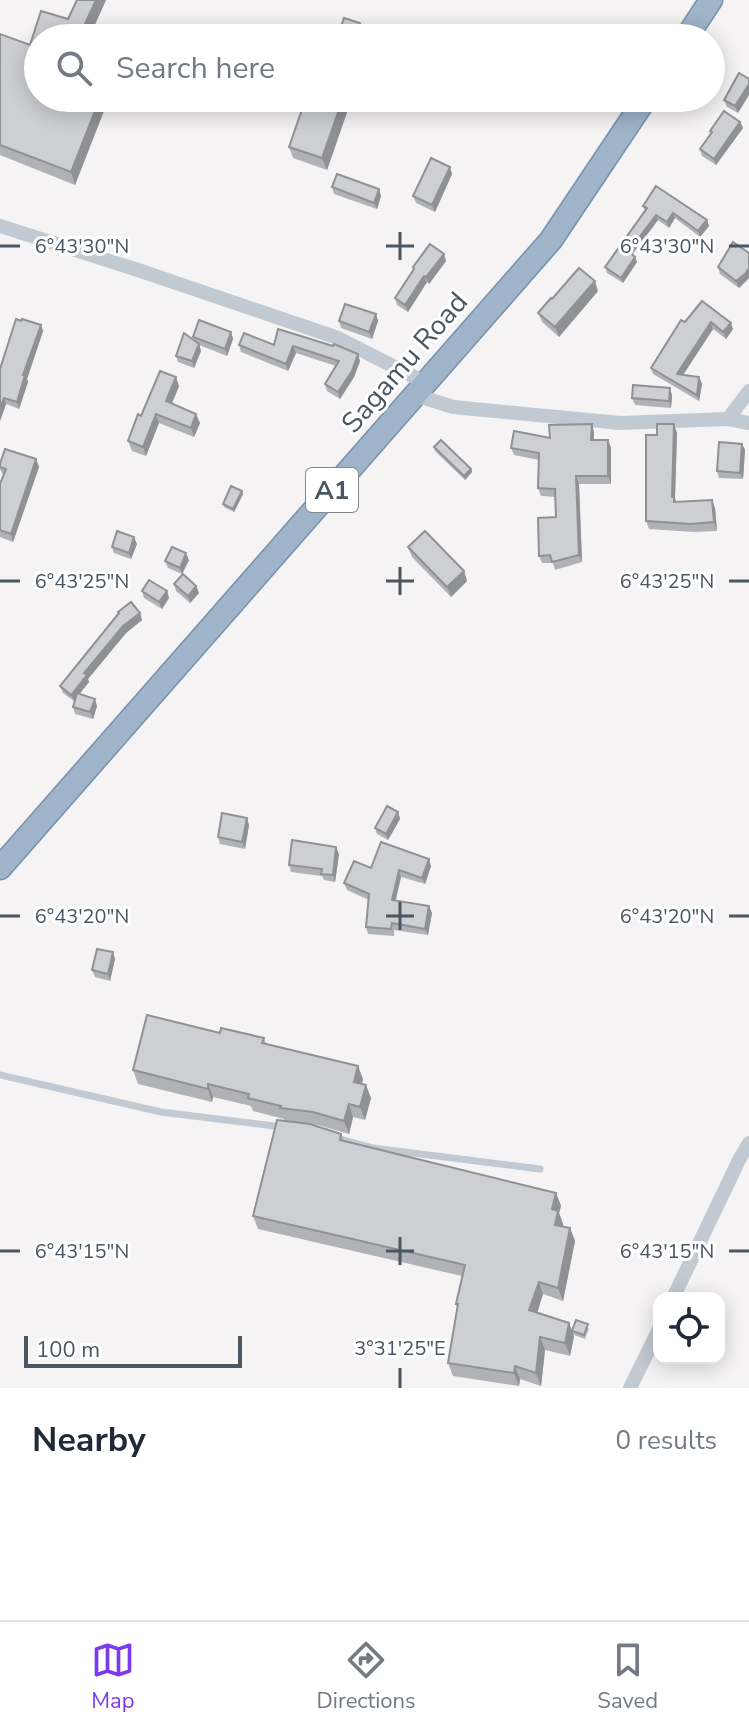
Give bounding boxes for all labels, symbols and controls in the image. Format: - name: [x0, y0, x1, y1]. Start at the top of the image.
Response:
- search box: [24, 24, 725, 112]
- icon: search: [52, 46, 96, 90]
- text: Search here: [116, 48, 275, 89]
- text: 6°43'30"N: [35, 233, 129, 260]
- text: 6°43'30"N: [620, 233, 714, 260]
- street label: Sagamu Road: [333, 284, 477, 441]
- road number: A1: [306, 468, 358, 512]
- text: 6°43'25"N: [35, 568, 129, 595]
- text: 6°43'25"N: [620, 568, 714, 595]
- text: 6°43'20"N: [35, 903, 129, 930]
- text: 6°43'20"N: [620, 903, 714, 930]
- text: 6°43'15"N: [35, 1238, 129, 1265]
- text: 6°43'15"N: [620, 1238, 714, 1265]
- map controls: [653, 1292, 725, 1364]
- button: locate: [653, 1292, 725, 1364]
- scale bar: [24, 1332, 242, 1368]
- text: 100 m: [36, 1335, 100, 1365]
- text: 3°31'25"E: [354, 1335, 446, 1362]
- text: Nearby: [32, 1417, 146, 1463]
- text: 0 results: [616, 1423, 717, 1458]
- tab: Map: [91, 1638, 135, 1716]
- tab: Directions: [317, 1638, 416, 1716]
- tab: Saved: [597, 1638, 658, 1716]

